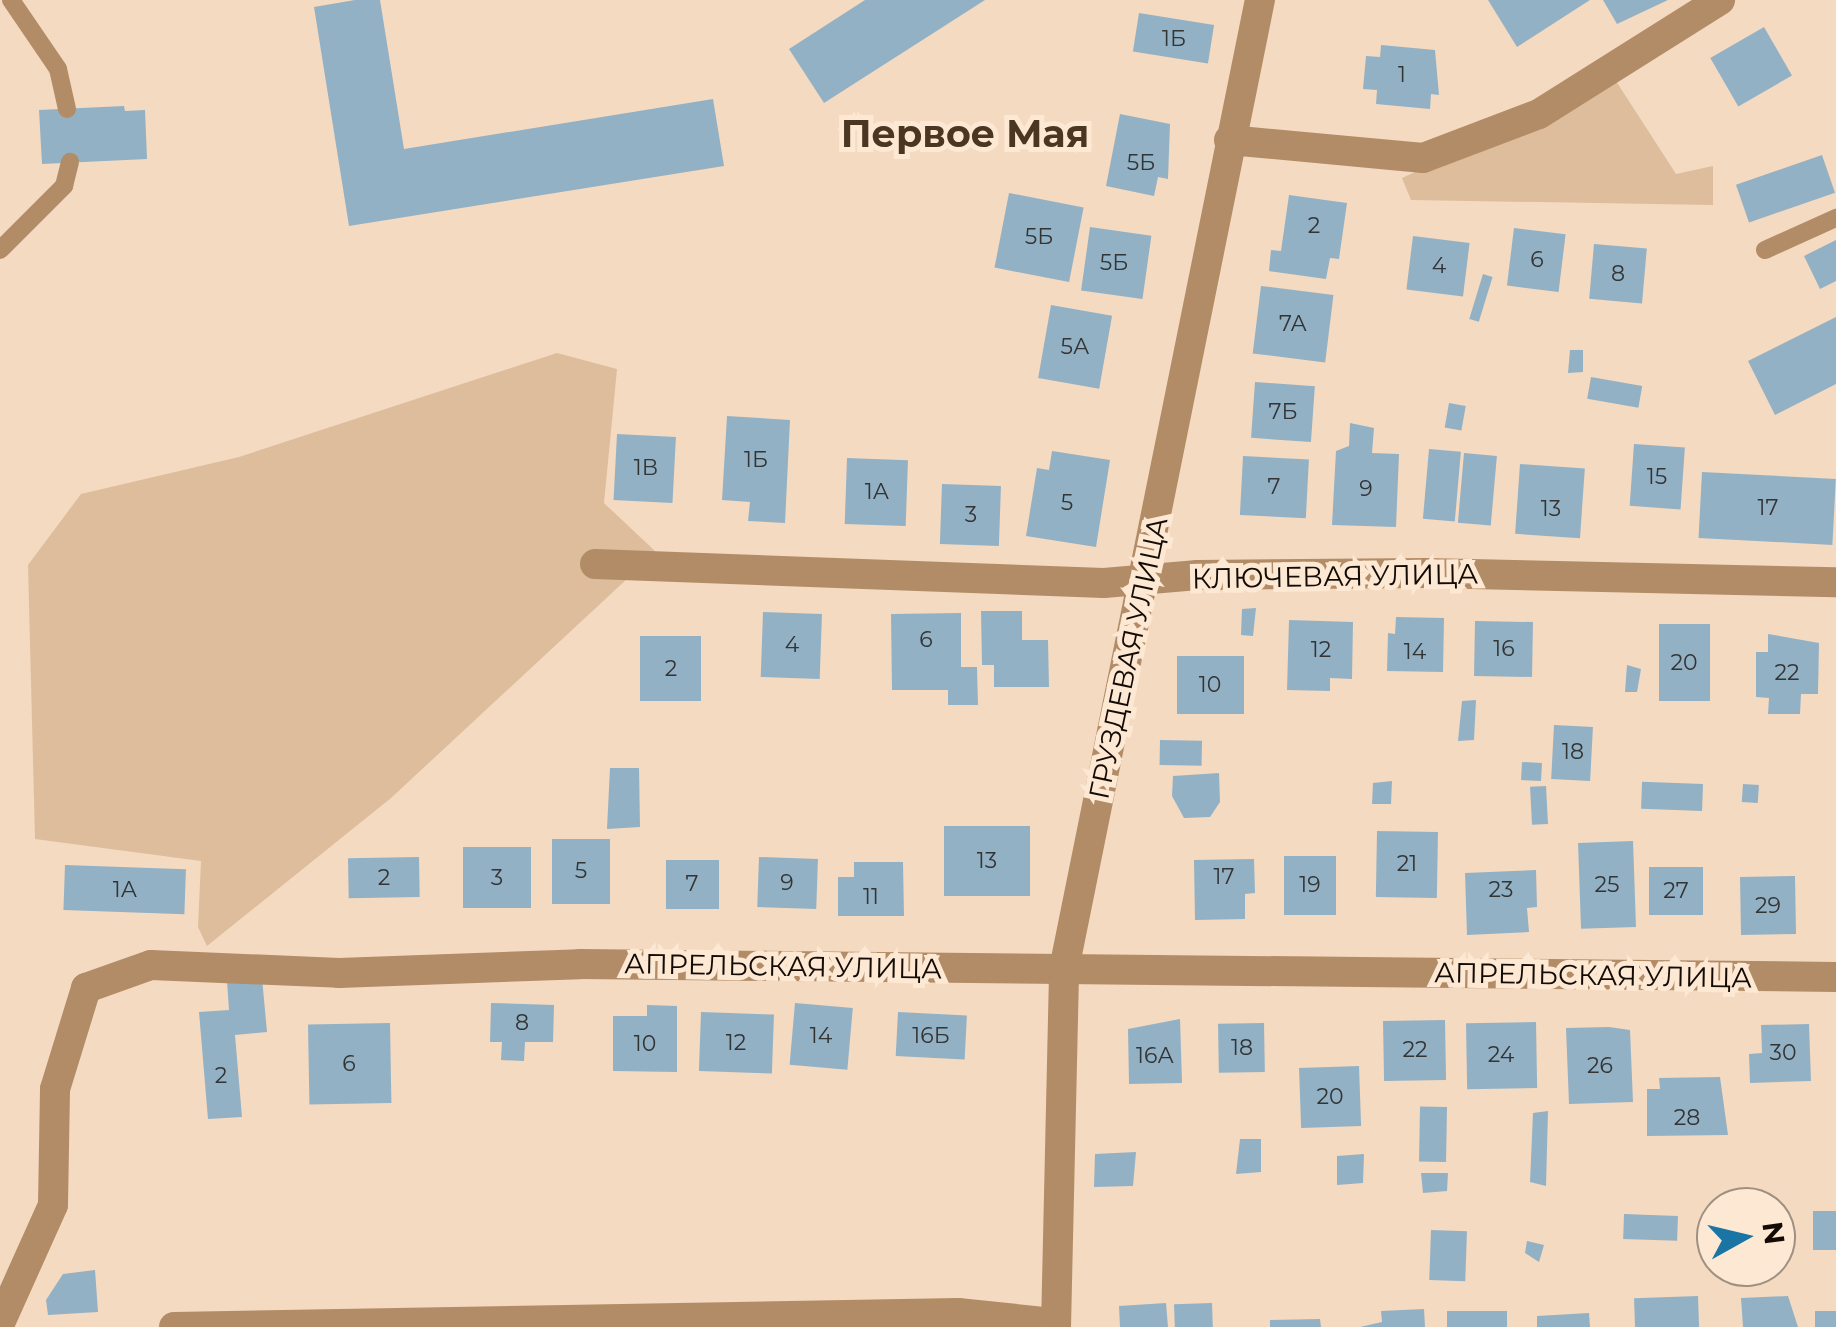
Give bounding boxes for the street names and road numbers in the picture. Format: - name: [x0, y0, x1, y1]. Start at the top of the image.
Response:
- street label: ГРУЗДЕВАЯ УЛИЦА: [1082, 514, 1174, 802]
- street label: КЛЮЧЕВАЯ УЛИЦА: [1192, 557, 1478, 595]
- street label: АПРЕЛЬСКАЯ УЛИЦА: [624, 946, 942, 986]
- street label: АПРЕЛЬСКАЯ УЛИЦА: [1434, 955, 1752, 995]

